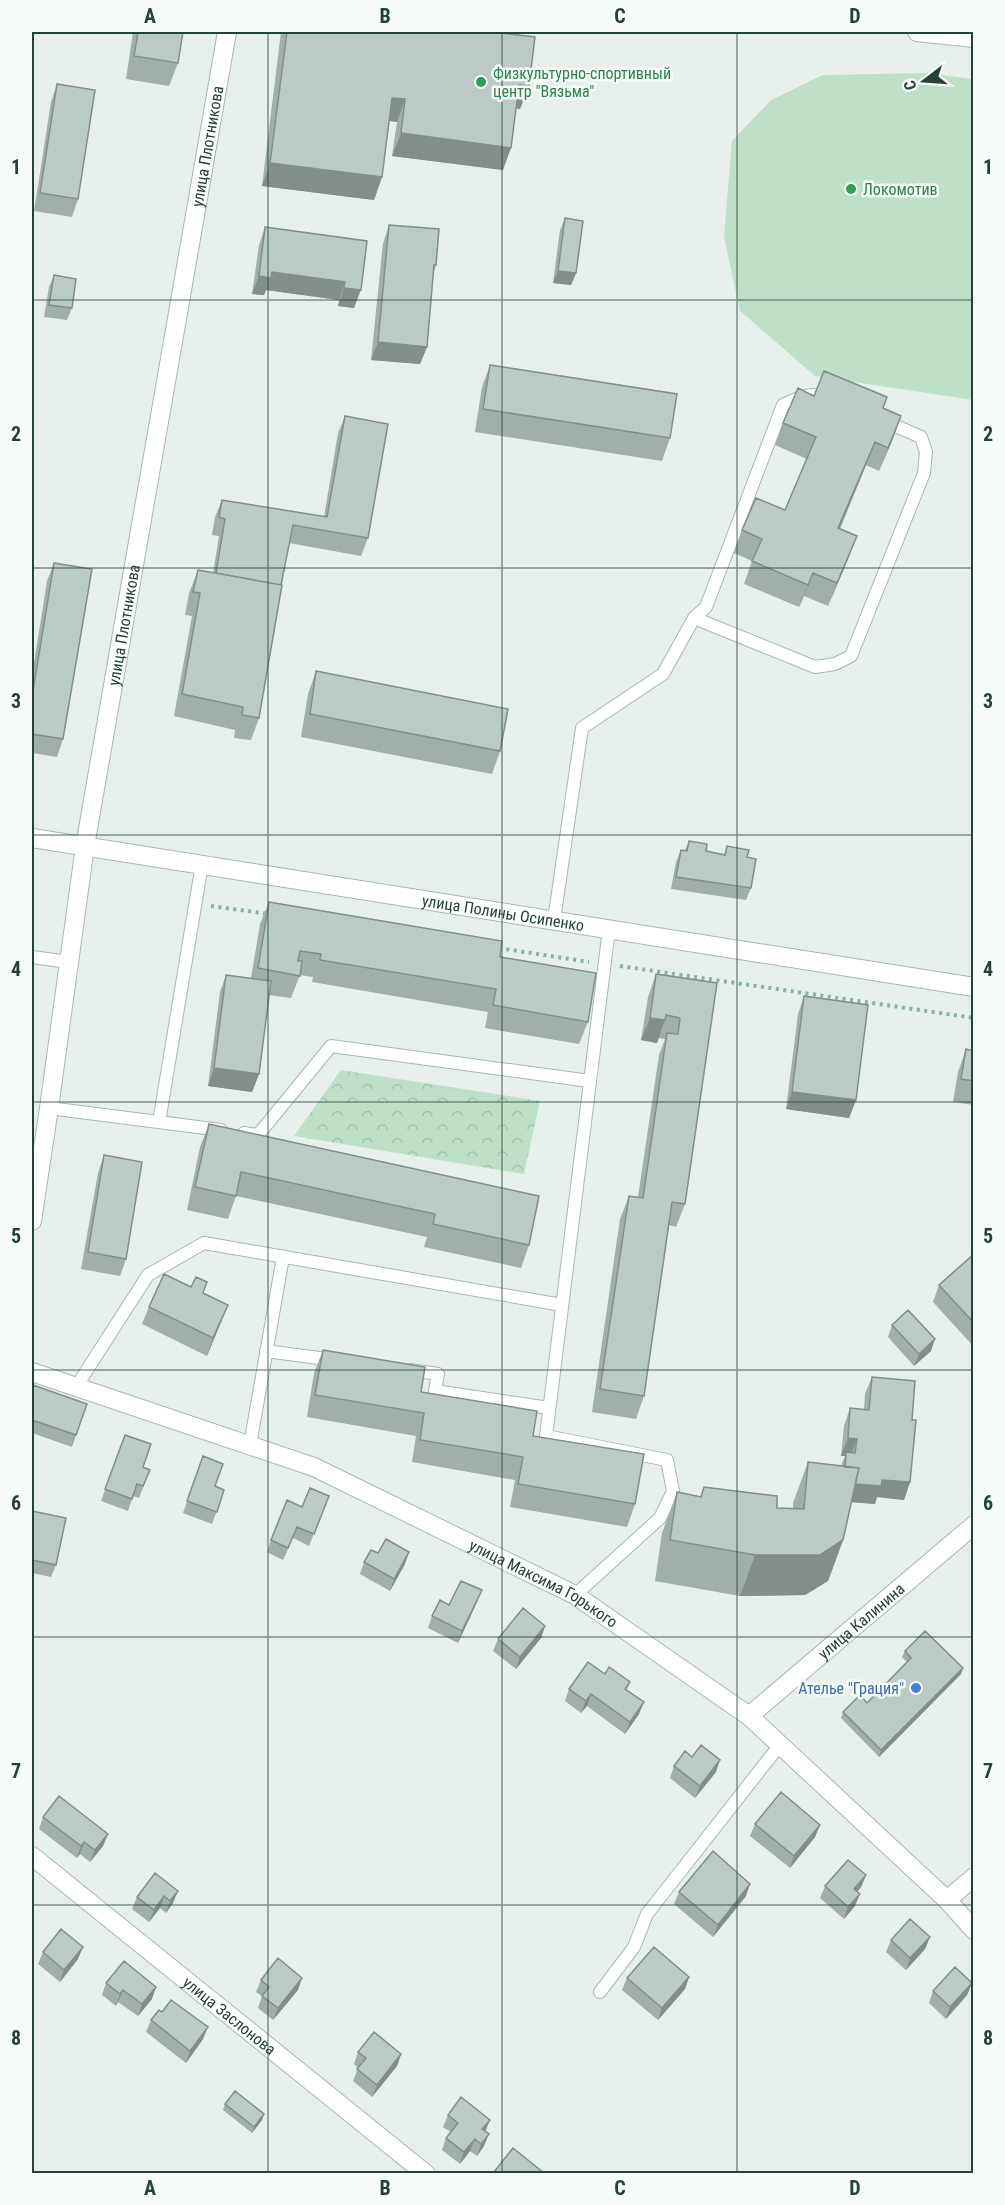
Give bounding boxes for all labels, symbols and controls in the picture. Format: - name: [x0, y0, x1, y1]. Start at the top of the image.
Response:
- text: A: [144, 4, 156, 28]
- text: B: [379, 4, 391, 28]
- text: C: [614, 4, 626, 28]
- text: D: [849, 4, 861, 28]
- north arrow: [894, 51, 954, 111]
- place label: Физкультурно-спортивный центр "Вязьма": [493, 64, 671, 101]
- marker: Физкультурно-спортивный центр "Вязьма": [474, 75, 488, 89]
- text: С: [900, 78, 921, 92]
- street label: улица Плотникова: [188, 84, 227, 208]
- text: 1: [11, 155, 21, 179]
- text: 1: [983, 155, 993, 179]
- place label: Локомотив: [863, 180, 938, 199]
- marker: Локомотив: [844, 182, 858, 196]
- text: 2: [11, 422, 21, 446]
- text: 2: [983, 422, 993, 446]
- street label: улица Плотникова: [104, 563, 144, 687]
- text: 3: [11, 689, 21, 713]
- text: 3: [983, 689, 993, 713]
- street label: улица Полины Осипенко: [421, 891, 585, 935]
- text: 4: [11, 957, 21, 981]
- text: 4: [983, 957, 993, 981]
- text: 5: [11, 1224, 21, 1248]
- text: 5: [983, 1224, 993, 1248]
- text: 6: [11, 1491, 21, 1515]
- text: 6: [983, 1491, 993, 1515]
- street label: улица Максима Горького: [466, 1536, 621, 1632]
- street label: улица Калинина: [814, 1579, 909, 1663]
- place label: Ателье "Грация": [798, 1679, 904, 1698]
- marker: Ателье "Грация": [909, 1681, 923, 1695]
- text: 7: [11, 1759, 21, 1783]
- text: 7: [983, 1759, 993, 1783]
- street label: улица Заслонова: [179, 1973, 280, 2059]
- text: 8: [11, 2026, 21, 2050]
- text: 8: [983, 2026, 993, 2050]
- text: A: [144, 2176, 156, 2200]
- text: B: [379, 2176, 391, 2200]
- text: C: [614, 2176, 626, 2200]
- text: D: [849, 2176, 861, 2200]

